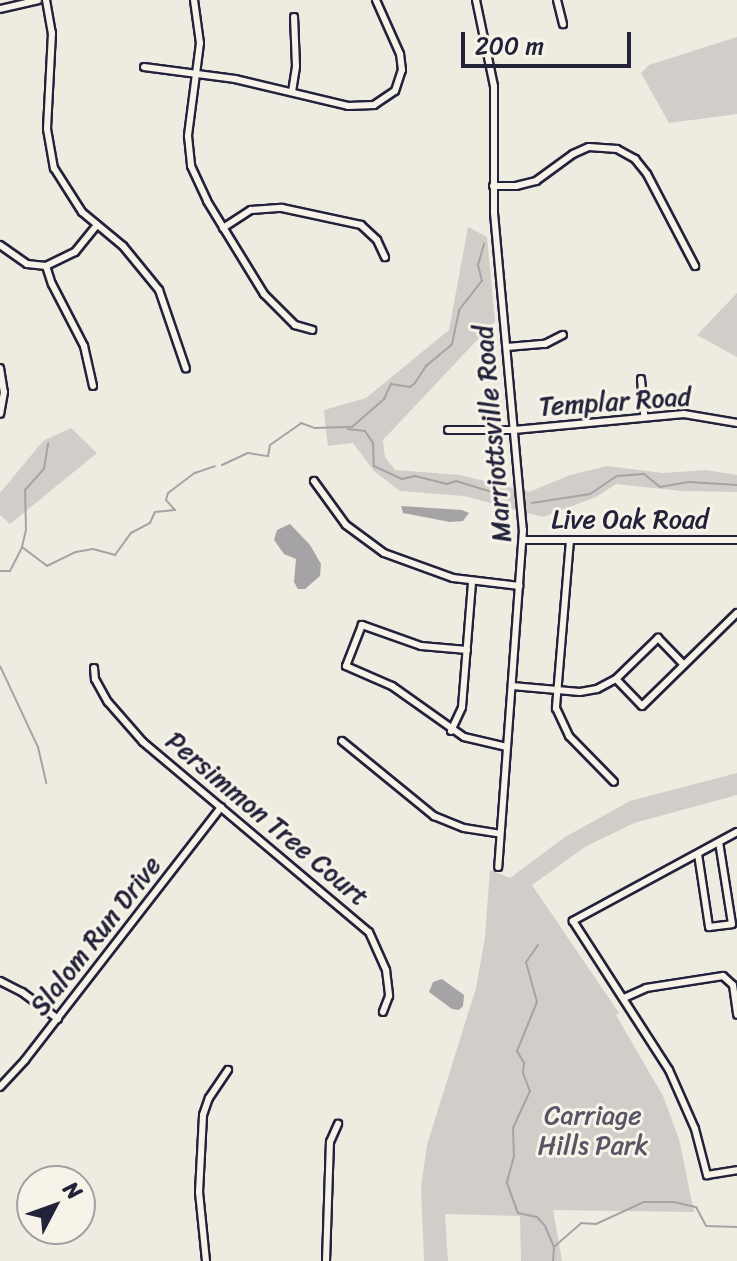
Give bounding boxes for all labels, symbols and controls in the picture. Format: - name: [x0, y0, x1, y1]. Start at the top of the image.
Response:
- scale bar: [465, 16, 635, 66]
- text: 200 m: [475, 25, 544, 67]
- street label: Marriottsville Road: [468, 324, 518, 544]
- street label: Templar Road: [538, 381, 692, 423]
- street label: Live Oak Road: [551, 504, 709, 536]
- street label: Persimmon Tree Court: [160, 725, 374, 913]
- street label: Slalom Run Drive: [24, 850, 168, 1022]
- park label: Carriage Hills Park: [537, 1100, 649, 1162]
- north arrow: [16, 1165, 96, 1245]
- text: N: [53, 1172, 93, 1209]

